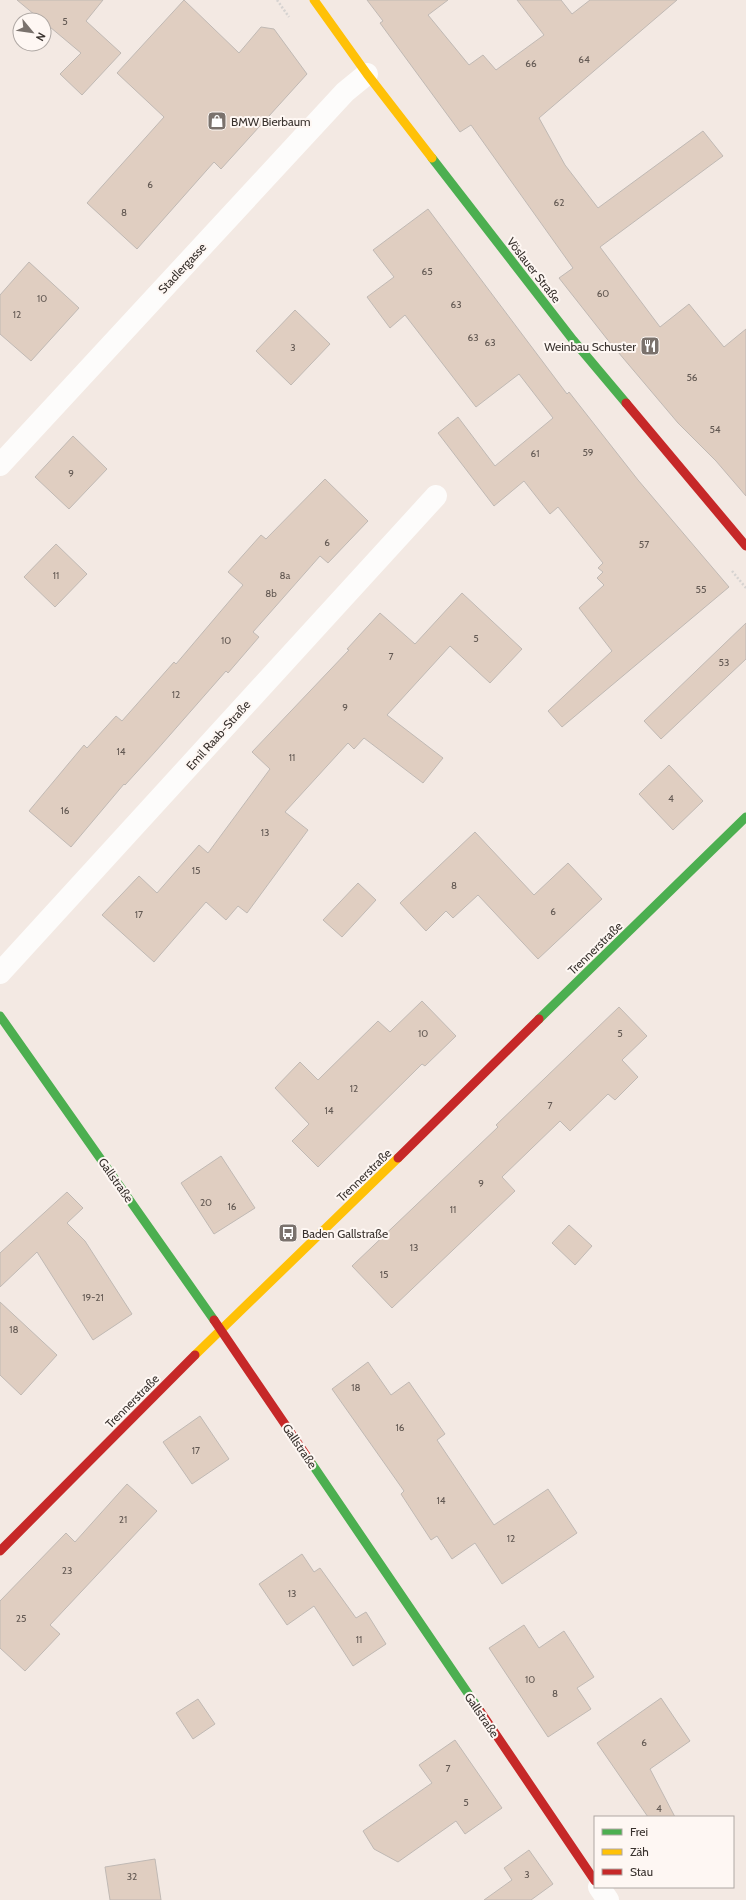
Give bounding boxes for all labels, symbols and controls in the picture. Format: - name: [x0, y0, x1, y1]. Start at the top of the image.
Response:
- north arrow: [12, 12, 52, 52]
- house number: 5: [62, 15, 68, 28]
- text: N: [33, 30, 49, 44]
- house number: 64: [578, 53, 590, 66]
- house number: 66: [525, 57, 537, 70]
- shop icon: BMW Bierbaum: [206, 110, 228, 132]
- place label: BMW Bierbaum: [231, 114, 311, 129]
- house number: 6: [147, 178, 153, 191]
- house number: 62: [554, 196, 564, 209]
- house number: 8: [121, 206, 127, 219]
- street label: Vöslauer Straße: [504, 234, 564, 306]
- street label: Stadlergasse: [155, 240, 209, 296]
- house number: 65: [421, 265, 433, 278]
- house number: 60: [597, 287, 609, 300]
- house number: 10: [37, 292, 47, 305]
- house number: 63: [450, 298, 462, 311]
- house number: 12: [13, 308, 21, 321]
- house number: 63: [467, 331, 479, 344]
- restaurant icon: Weinbau Schuster: [639, 335, 661, 357]
- house number: 63: [484, 336, 496, 349]
- place label: Weinbau Schuster: [544, 339, 636, 354]
- house number: 3: [290, 341, 296, 354]
- house number: 56: [686, 371, 698, 384]
- house number: 54: [709, 423, 721, 436]
- house number: 59: [582, 446, 594, 459]
- house number: 61: [531, 447, 539, 460]
- house number: 9: [68, 467, 74, 480]
- house number: 6: [324, 536, 330, 549]
- house number: 57: [639, 538, 649, 551]
- house number: 11: [53, 569, 59, 582]
- house number: 8a: [280, 569, 291, 582]
- house number: 55: [696, 583, 706, 596]
- house number: 8b: [265, 587, 277, 600]
- house number: 5: [473, 632, 479, 645]
- house number: 10: [221, 634, 231, 647]
- house number: 7: [388, 650, 394, 663]
- house number: 53: [719, 656, 729, 669]
- house number: 12: [172, 688, 180, 701]
- street label: Emil Raab-Straße: [183, 697, 253, 773]
- house number: 9: [342, 701, 348, 714]
- house number: 14: [116, 745, 126, 758]
- house number: 11: [289, 751, 295, 764]
- house number: 4: [668, 792, 674, 805]
- house number: 16: [61, 804, 70, 817]
- house number: 13: [261, 826, 269, 839]
- house number: 15: [192, 864, 200, 877]
- house number: 8: [451, 879, 457, 892]
- house number: 6: [550, 905, 556, 918]
- house number: 17: [135, 908, 143, 921]
- street label: Trennerstraße: [565, 918, 625, 978]
- house number: 10: [418, 1027, 428, 1040]
- house number: 5: [617, 1027, 623, 1040]
- house number: 12: [350, 1082, 358, 1095]
- house number: 7: [547, 1099, 553, 1112]
- house number: 14: [324, 1104, 334, 1117]
- street label: Trennerstraße: [334, 1145, 394, 1205]
- street label: Gallstraße: [95, 1155, 137, 1205]
- house number: 9: [478, 1177, 484, 1190]
- house number: 20: [200, 1196, 212, 1209]
- house number: 16: [228, 1200, 237, 1213]
- house number: 11: [450, 1203, 456, 1216]
- bus stop icon: Baden Gallstraße: [277, 1222, 299, 1244]
- place label: Baden Gallstraße: [302, 1226, 388, 1241]
- house number: 13: [410, 1241, 418, 1254]
- house number: 15: [380, 1268, 388, 1281]
- house number: 19-21: [82, 1291, 104, 1304]
- house number: 18: [9, 1323, 19, 1336]
- street label: Trennerstraße: [102, 1371, 162, 1431]
- house number: 18: [351, 1381, 361, 1394]
- street label: Gallstraße: [280, 1421, 320, 1471]
- house number: 16: [396, 1421, 405, 1434]
- house number: 17: [192, 1444, 200, 1457]
- house number: 14: [436, 1494, 446, 1507]
- house number: 21: [119, 1513, 127, 1526]
- house number: 12: [507, 1532, 515, 1545]
- house number: 23: [62, 1564, 72, 1577]
- house number: 13: [288, 1587, 296, 1600]
- house number: 25: [16, 1612, 26, 1625]
- house number: 11: [356, 1633, 362, 1646]
- house number: 10: [525, 1673, 535, 1686]
- house number: 8: [552, 1687, 558, 1700]
- street label: Gallstraße: [462, 1690, 502, 1740]
- house number: 6: [641, 1736, 647, 1749]
- house number: 7: [445, 1762, 451, 1775]
- house number: 5: [463, 1796, 469, 1809]
- house number: 4: [656, 1802, 662, 1815]
- legend: [594, 1816, 734, 1888]
- text: Frei: [630, 1824, 648, 1839]
- text: Zäh: [630, 1844, 649, 1859]
- text: Stau: [630, 1864, 653, 1879]
- house number: 3: [524, 1868, 530, 1881]
- house number: 32: [127, 1870, 137, 1883]

